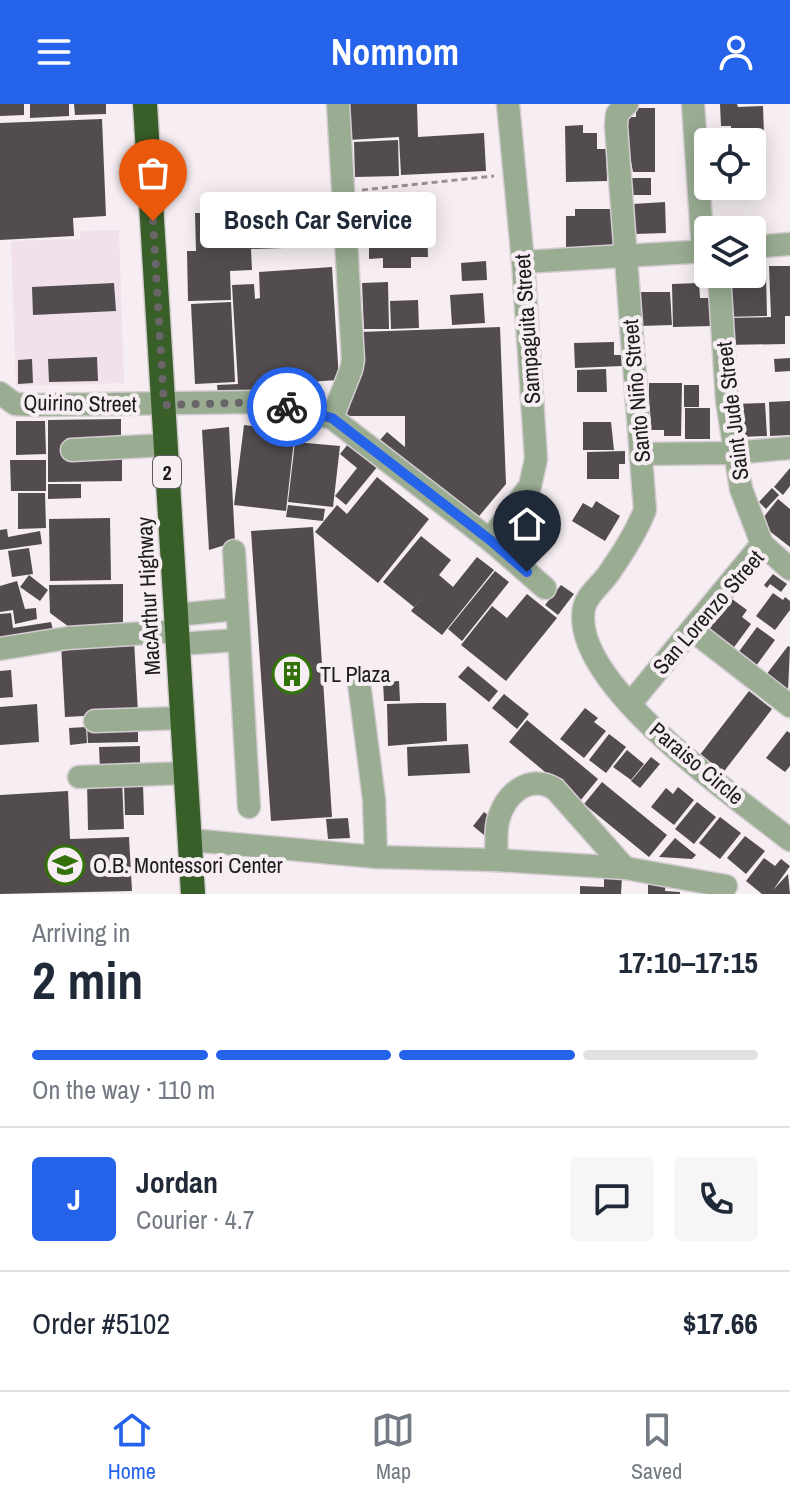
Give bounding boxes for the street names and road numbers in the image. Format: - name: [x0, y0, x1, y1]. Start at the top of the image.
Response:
- street label: Sampaguita Street: [507, 253, 547, 405]
- street label: Santo Niño Street: [615, 318, 657, 464]
- street label: Saint Jude Street: [709, 340, 755, 482]
- street label: Quirino Street: [23, 387, 137, 419]
- road number: 2: [153, 456, 181, 488]
- street label: MacArthur Highway: [129, 516, 167, 676]
- street label: San Lorenzo Street: [646, 543, 770, 681]
- street label: Paraiso Circle: [644, 715, 750, 811]

